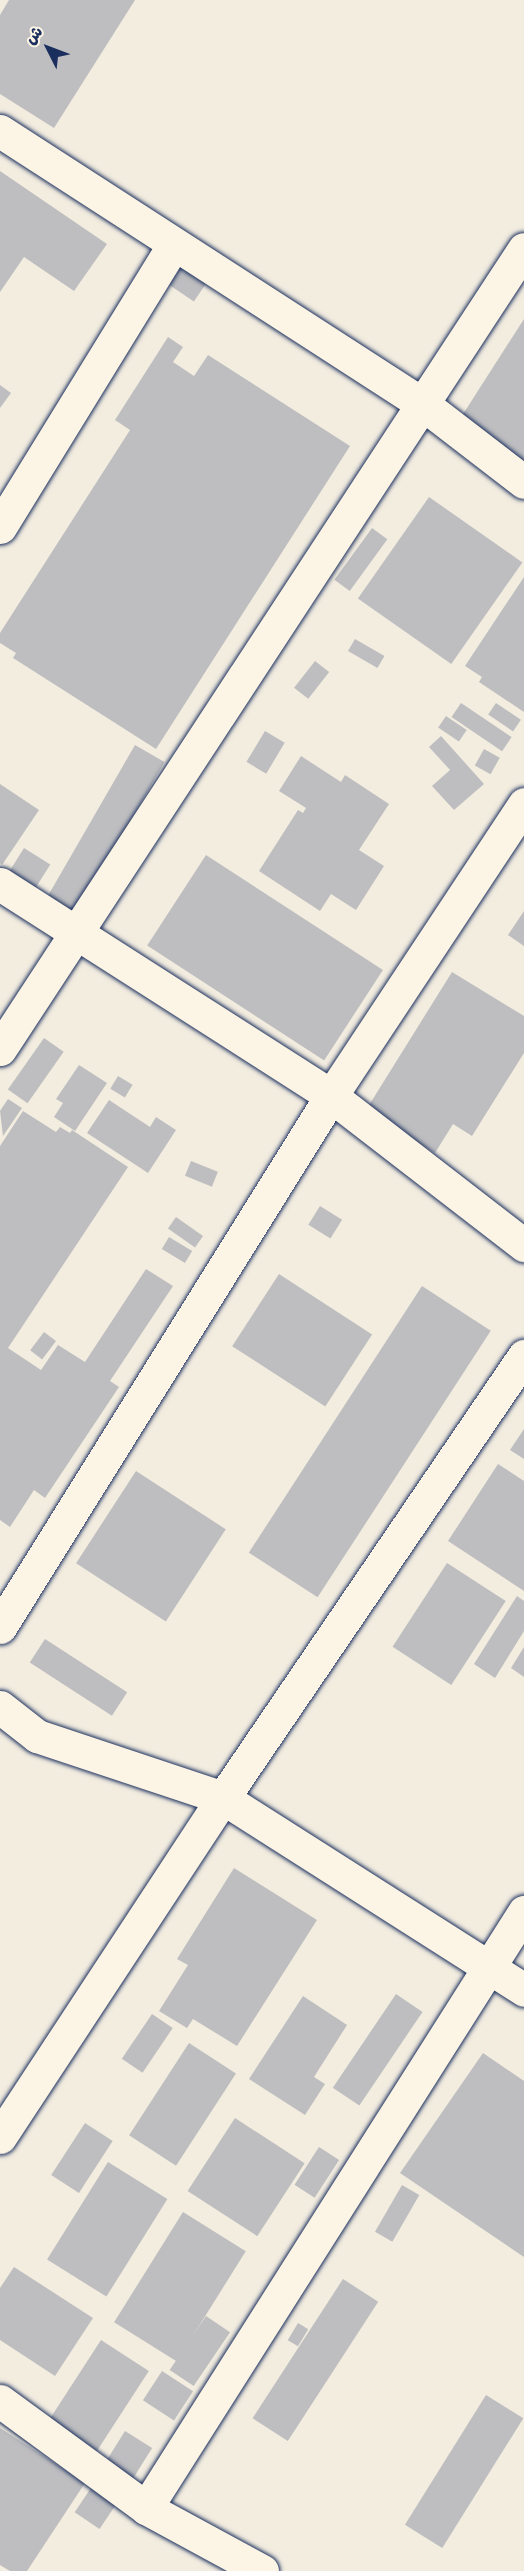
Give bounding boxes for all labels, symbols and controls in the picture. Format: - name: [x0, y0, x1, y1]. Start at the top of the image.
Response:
- north arrow: [18, 18, 78, 78]
- text: ش: [21, 22, 48, 49]

